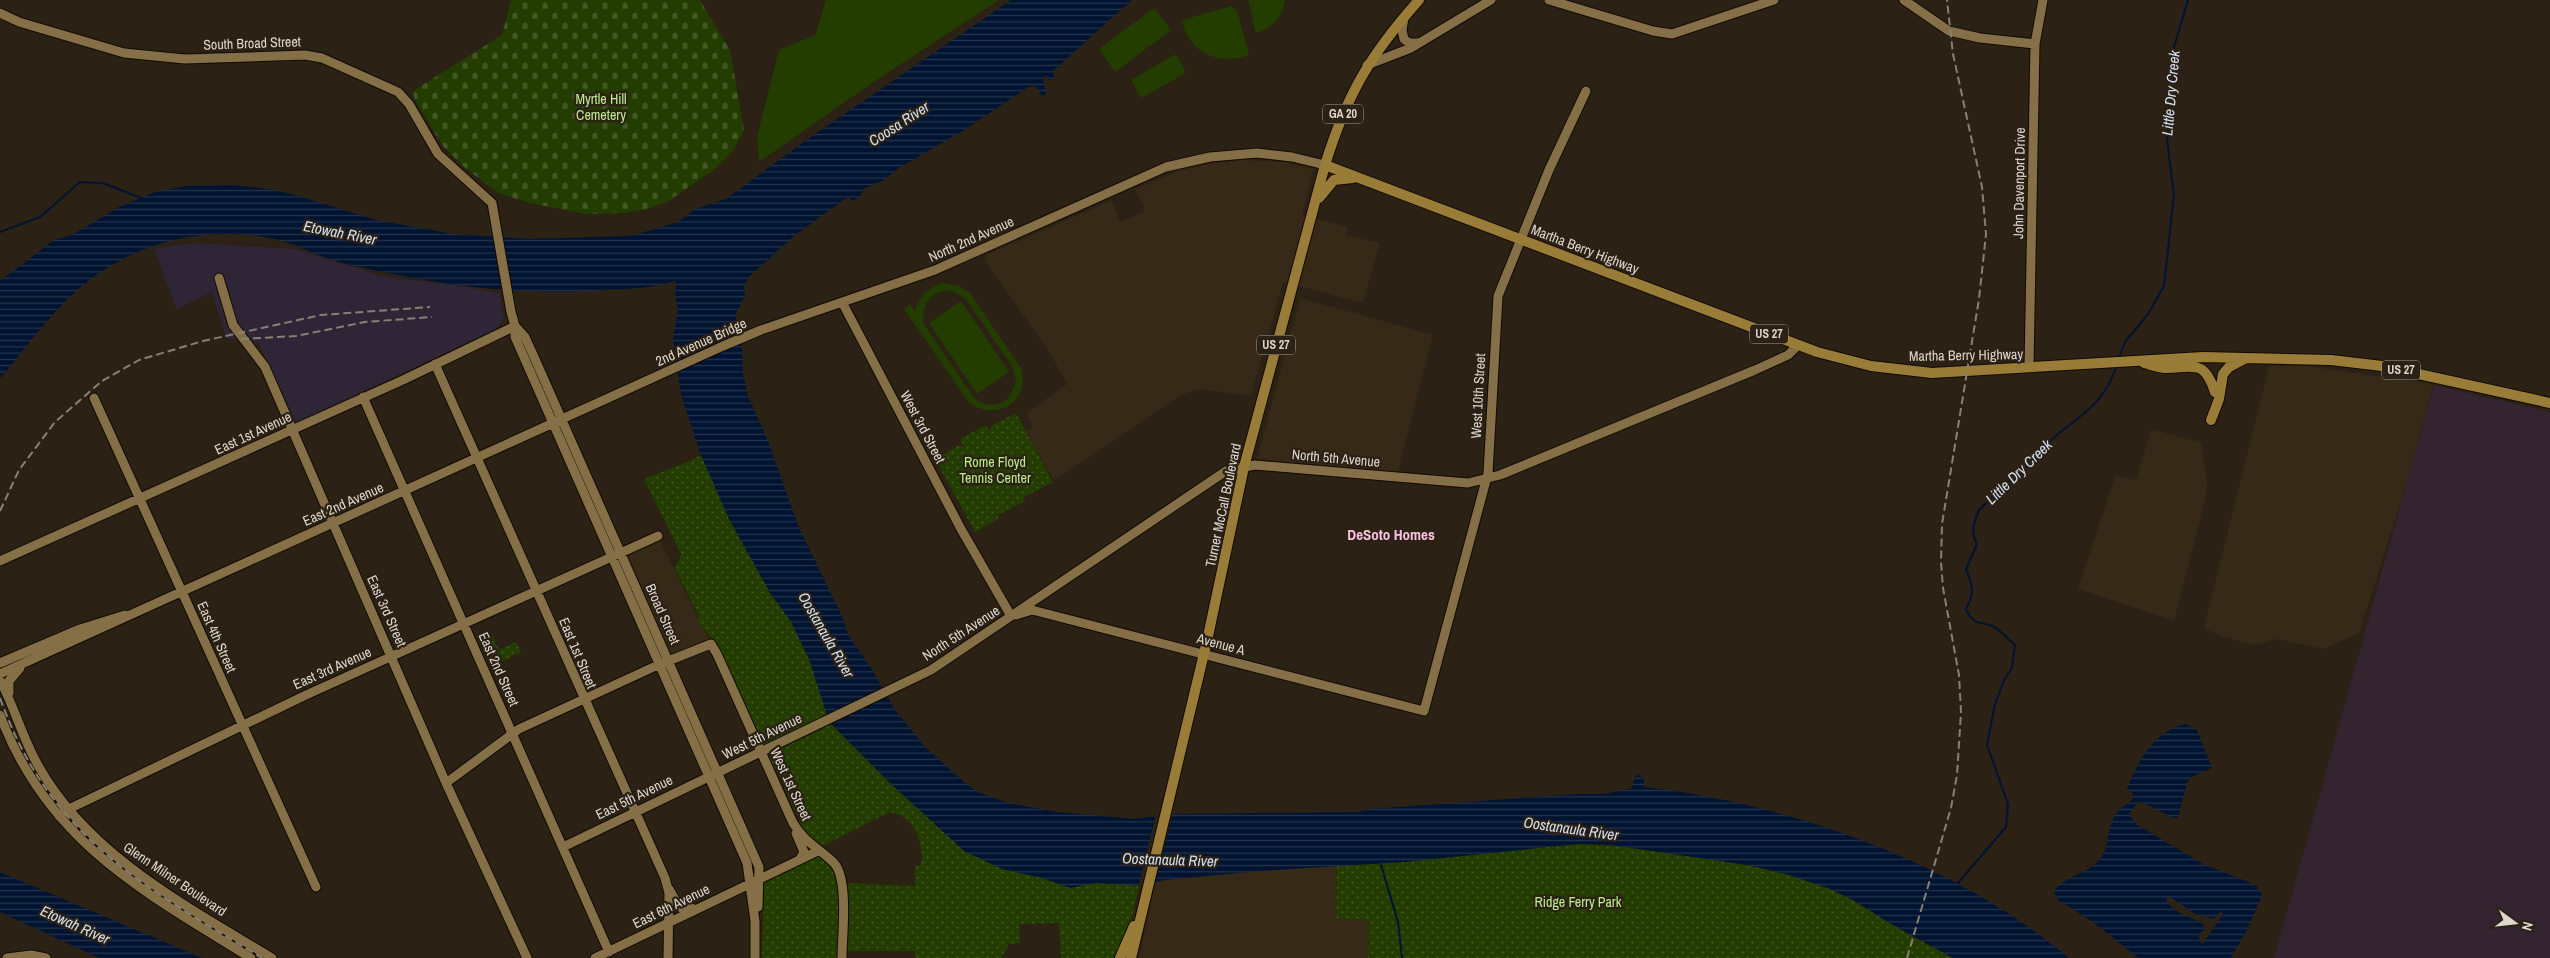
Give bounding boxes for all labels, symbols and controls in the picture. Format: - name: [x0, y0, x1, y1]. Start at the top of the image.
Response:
- street label: South Broad Street: [203, 32, 301, 54]
- water label: Little Dry Creek: [2156, 49, 2185, 136]
- park label: Myrtle Hill Cemetery: [575, 90, 627, 124]
- water label: Coosa River: [864, 96, 934, 151]
- road number: GA 20: [1323, 105, 1363, 124]
- street label: John Davenport Drive: [2009, 127, 2029, 239]
- street label: North 2nd Avenue: [925, 212, 1017, 266]
- water label: Etowah River: [302, 215, 379, 250]
- street label: Martha Berry Highway: [1528, 220, 1642, 278]
- street label: 2nd Avenue Bridge: [653, 314, 749, 370]
- road number: US 27: [1750, 324, 1788, 344]
- road number: US 27: [1257, 336, 1295, 354]
- street label: Martha Berry Highway: [1909, 345, 2024, 365]
- street label: West 10th Street: [1467, 353, 1489, 439]
- road number: US 27: [2382, 360, 2420, 380]
- street label: West 3rd Street: [896, 388, 950, 466]
- street label: East 1st Avenue: [212, 407, 294, 459]
- water label: Little Dry Creek: [1981, 434, 2057, 509]
- street label: Turner McCall Boulevard: [1201, 442, 1245, 568]
- street label: North 5th Avenue: [1291, 445, 1381, 471]
- park label: Rome Floyd Tennis Center: [959, 453, 1031, 487]
- street label: East 2nd Avenue: [300, 478, 386, 530]
- district label: DeSoto Homes: [1347, 524, 1435, 545]
- street label: East 3rd Street: [363, 572, 411, 650]
- street label: Broad Street: [642, 581, 684, 647]
- water label: Oostanaula River: [793, 588, 860, 682]
- street label: East 4th Street: [193, 599, 241, 675]
- street label: North 5th Avenue: [919, 601, 1003, 665]
- street label: East 1st Street: [555, 615, 601, 691]
- street label: East 2nd Street: [475, 629, 523, 709]
- street label: Avenue A: [1194, 629, 1247, 659]
- street label: East 3rd Avenue: [290, 643, 374, 693]
- street label: West 5th Avenue: [719, 709, 805, 763]
- street label: West 1st Street: [766, 745, 816, 823]
- street label: East 5th Avenue: [593, 771, 675, 823]
- water label: Oostanaula River: [1522, 811, 1621, 846]
- street label: Glenn Milner Boulevard: [120, 838, 230, 920]
- water label: Oostanaula River: [1122, 847, 1219, 872]
- street label: East 6th Avenue: [630, 880, 712, 932]
- park label: Ridge Ferry Park: [1535, 893, 1622, 911]
- north arrow: [2490, 898, 2540, 948]
- water label: Etowah River: [37, 900, 114, 950]
- text: N: [2518, 920, 2537, 933]

